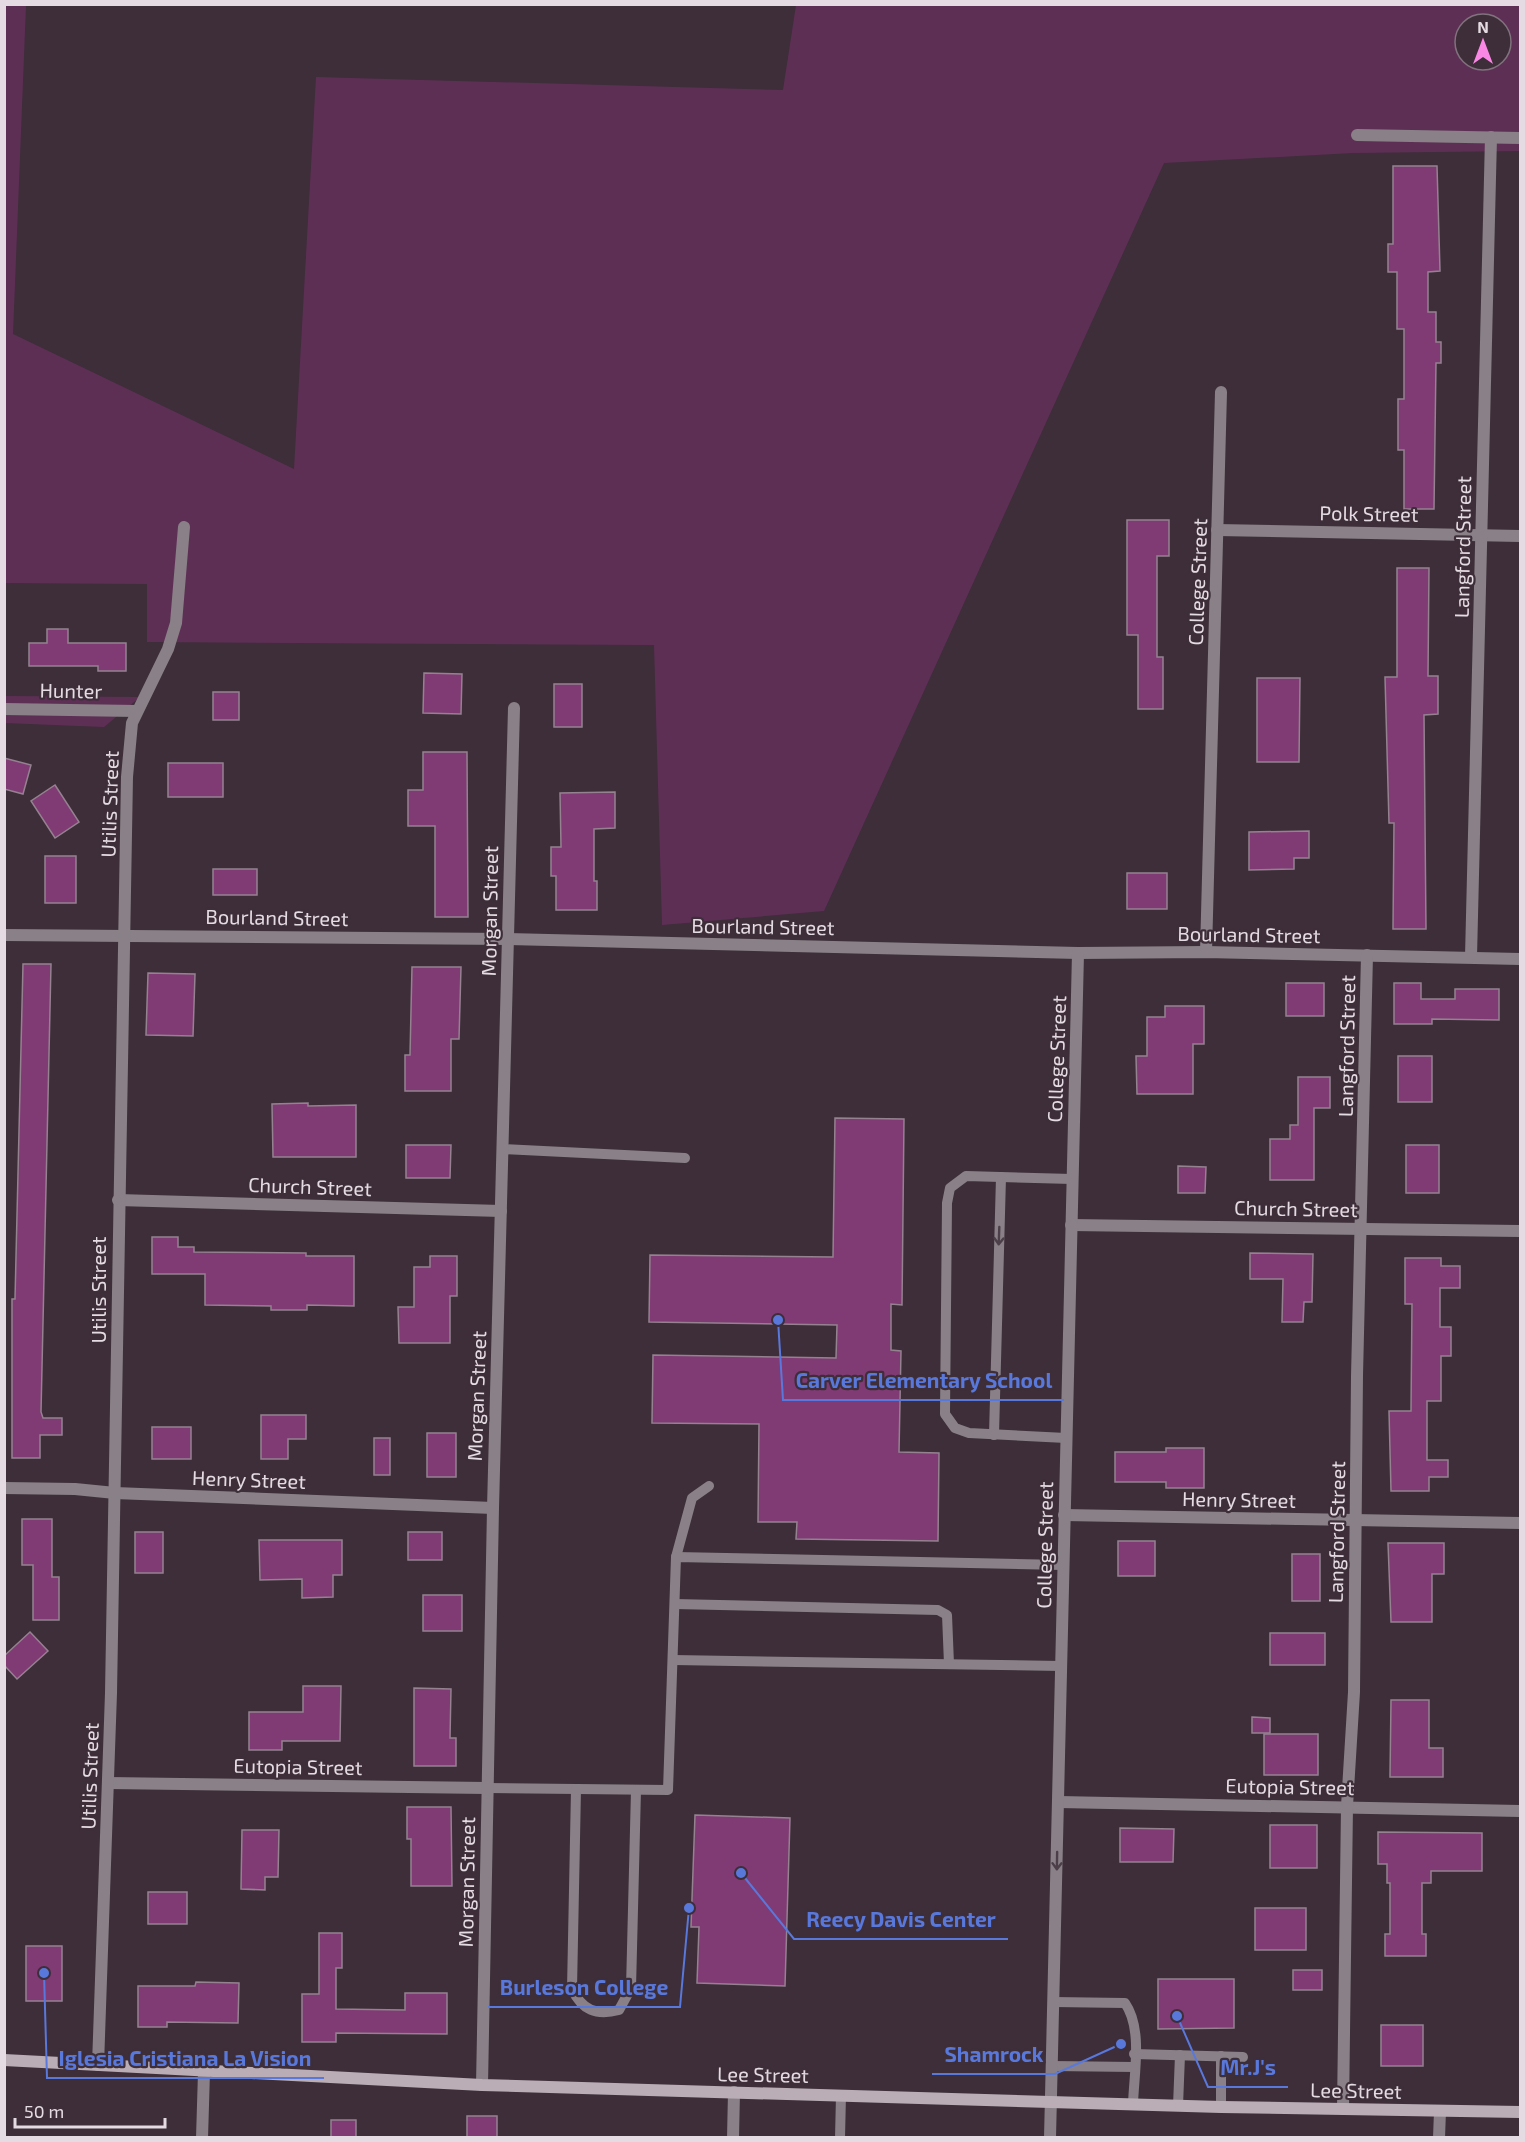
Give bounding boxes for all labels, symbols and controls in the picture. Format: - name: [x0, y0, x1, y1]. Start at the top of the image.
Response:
- north arrow: [1453, 12, 1513, 72]
- text: N: [1477, 17, 1489, 36]
- street label: Langford Street: [1449, 475, 1475, 618]
- street label: Polk Street: [1319, 500, 1419, 526]
- street label: College Street: [1183, 518, 1211, 646]
- street label: Hunter: [39, 677, 103, 703]
- street label: Utilis Street: [95, 750, 123, 858]
- street label: Morgan Street: [476, 845, 502, 976]
- street label: Bourland Street: [205, 904, 349, 930]
- street label: Bourland Street: [691, 913, 835, 939]
- street label: Bourland Street: [1177, 921, 1321, 947]
- street label: Langford Street: [1333, 974, 1359, 1117]
- street label: College Street: [1042, 995, 1070, 1123]
- street label: Church Street: [248, 1172, 373, 1200]
- street label: Church Street: [1234, 1195, 1358, 1221]
- one-way arrow: [993, 1225, 1005, 1245]
- street label: Utilis Street: [86, 1236, 110, 1344]
- street label: Morgan Street: [462, 1330, 490, 1462]
- callout: Carver Elementary School: [783, 1361, 1064, 1400]
- text: Carver Elementary School: [796, 1367, 1052, 1393]
- street label: Langford Street: [1323, 1460, 1349, 1603]
- street label: Henry Street: [192, 1465, 307, 1493]
- street label: College Street: [1031, 1481, 1057, 1609]
- street label: Henry Street: [1182, 1486, 1297, 1512]
- street label: Utilis Street: [75, 1722, 103, 1830]
- street label: Eutopia Street: [233, 1753, 363, 1779]
- street label: Eutopia Street: [1225, 1773, 1355, 1799]
- street label: Morgan Street: [453, 1816, 479, 1947]
- one-way arrow: [1051, 1850, 1063, 1870]
- callout: Reecy Davis Center: [794, 1900, 1008, 1939]
- text: Reecy Davis Center: [806, 1906, 996, 1932]
- callout: Burleson College: [488, 1968, 680, 2007]
- text: Burleson College: [500, 1974, 668, 1999]
- callout: Shamrock: [932, 2035, 1055, 2074]
- callout: Iglesia Cristiana La Vision: [47, 2039, 324, 2078]
- text: Shamrock: [944, 2041, 1044, 2066]
- text: Iglesia Cristiana La Vision: [59, 2045, 311, 2070]
- callout: Mr.J's: [1208, 2048, 1288, 2087]
- text: Mr.J's: [1220, 2054, 1276, 2079]
- street label: Lee Street: [717, 2061, 809, 2087]
- street label: Lee Street: [1310, 2077, 1402, 2103]
- scale bar: [15, 2091, 165, 2129]
- text: 50 m: [24, 2100, 64, 2122]

